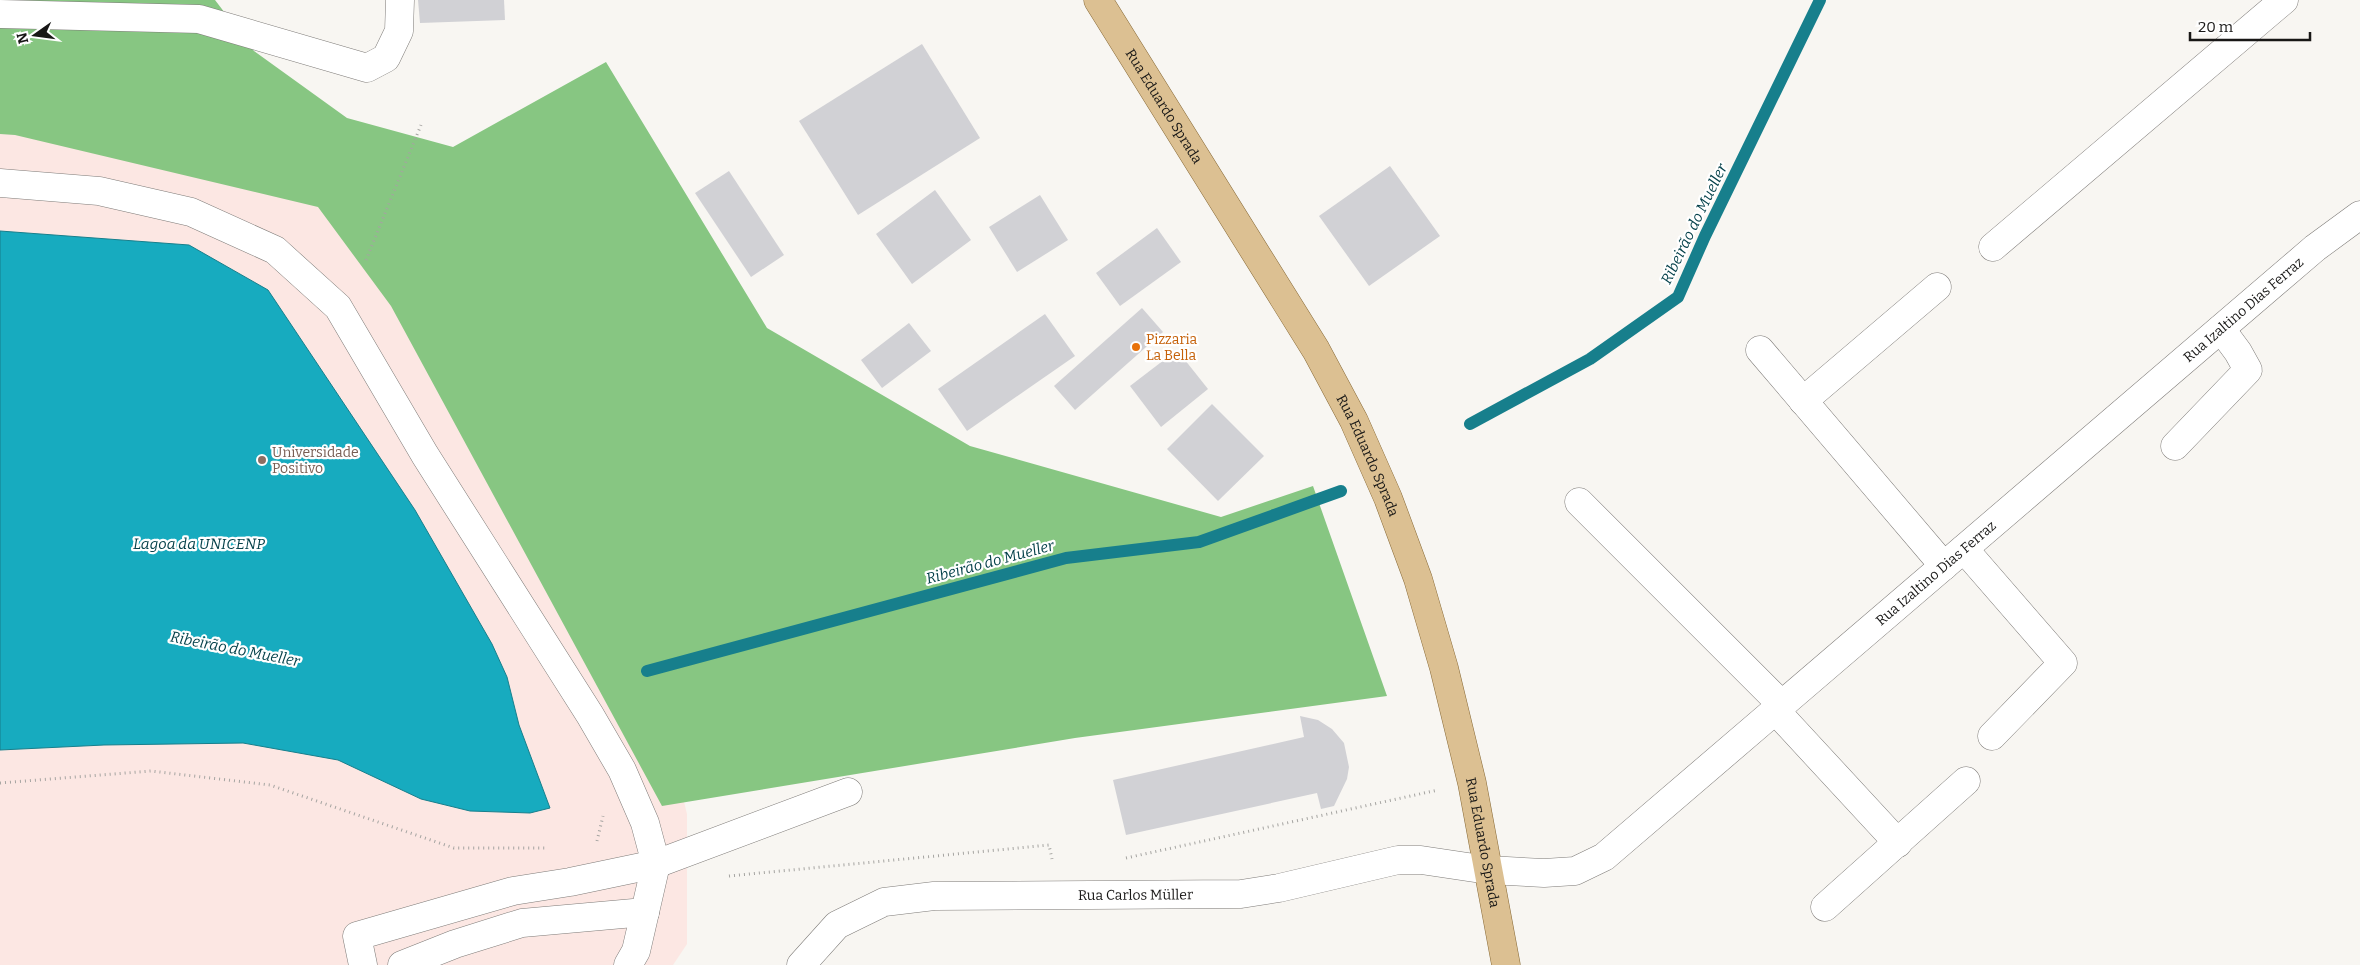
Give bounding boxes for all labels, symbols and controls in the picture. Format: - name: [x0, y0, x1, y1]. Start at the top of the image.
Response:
- north arrow: [10, 10, 60, 60]
- scale bar: [2190, 10, 2310, 42]
- text: 20 m: [2198, 18, 2234, 36]
- text: N: [13, 31, 32, 45]
- street label: Rua Eduardo Sprada: [1122, 46, 1206, 167]
- water label: Ribeirão do Mueller: [1657, 160, 1731, 287]
- street label: Rua Izaltino Dias Ferraz: [2180, 253, 2307, 366]
- place label: Pizzaria La Bella: [1146, 331, 1197, 364]
- marker: Pizzaria La Bella: [1130, 341, 1142, 353]
- street label: Rua Eduardo Sprada: [1333, 392, 1403, 519]
- place label: Universidade Positivo: [272, 444, 359, 477]
- marker: Universidade Positivo: [256, 454, 268, 466]
- street label: Rua Izaltino Dias Ferraz: [1872, 517, 1999, 629]
- water label: Lagoa da UNICENP: [133, 535, 265, 553]
- water label: Ribeirão do Mueller: [924, 536, 1057, 588]
- water label: Ribeirão do Mueller: [169, 628, 302, 671]
- street label: Rua Eduardo Sprada: [1462, 776, 1504, 909]
- street label: Rua Carlos Müller: [1078, 886, 1193, 904]

